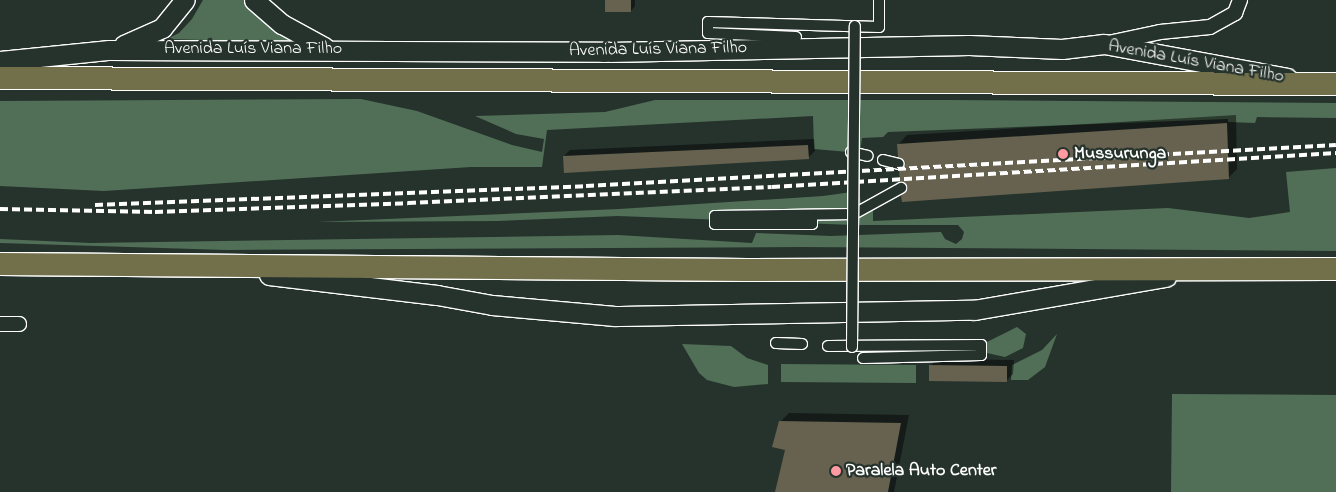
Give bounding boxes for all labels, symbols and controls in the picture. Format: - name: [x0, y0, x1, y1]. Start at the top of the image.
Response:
- street label: Avenida Luís Viana Filho: [1106, 36, 1286, 88]
- street label: Avenida Luís Viana Filho: [164, 38, 342, 60]
- street label: Avenida Luís Viana Filho: [569, 38, 747, 62]
- place label: Mussurunga: [1074, 143, 1166, 165]
- marker: Mussurunga: [1056, 147, 1070, 161]
- place label: Paralela Auto Center: [846, 460, 996, 482]
- marker: Paralela Auto Center: [830, 465, 842, 477]

